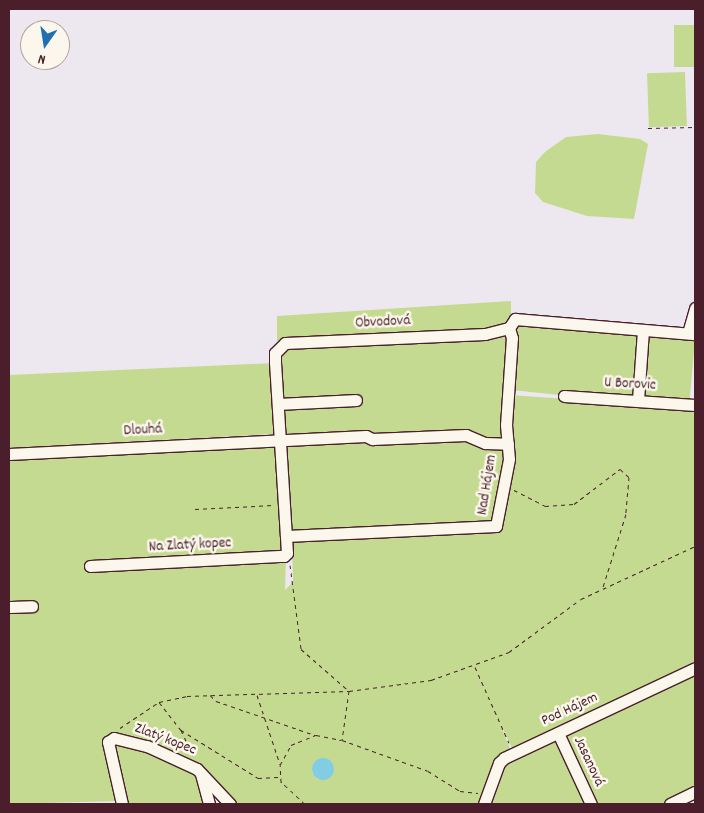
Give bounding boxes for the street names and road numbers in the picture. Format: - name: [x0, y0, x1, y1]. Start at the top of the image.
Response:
- street label: Obvodová: [355, 313, 411, 333]
- street label: U Borovic: [604, 375, 656, 395]
- street label: Dlouhá: [123, 421, 163, 441]
- street label: Nad Hájem: [474, 454, 502, 516]
- street label: Na Zlatý kopec: [148, 535, 232, 557]
- street label: Pod Hájem: [539, 689, 601, 731]
- street label: Zlatý kopec: [132, 720, 198, 760]
- street label: Jasanová: [569, 734, 607, 790]

